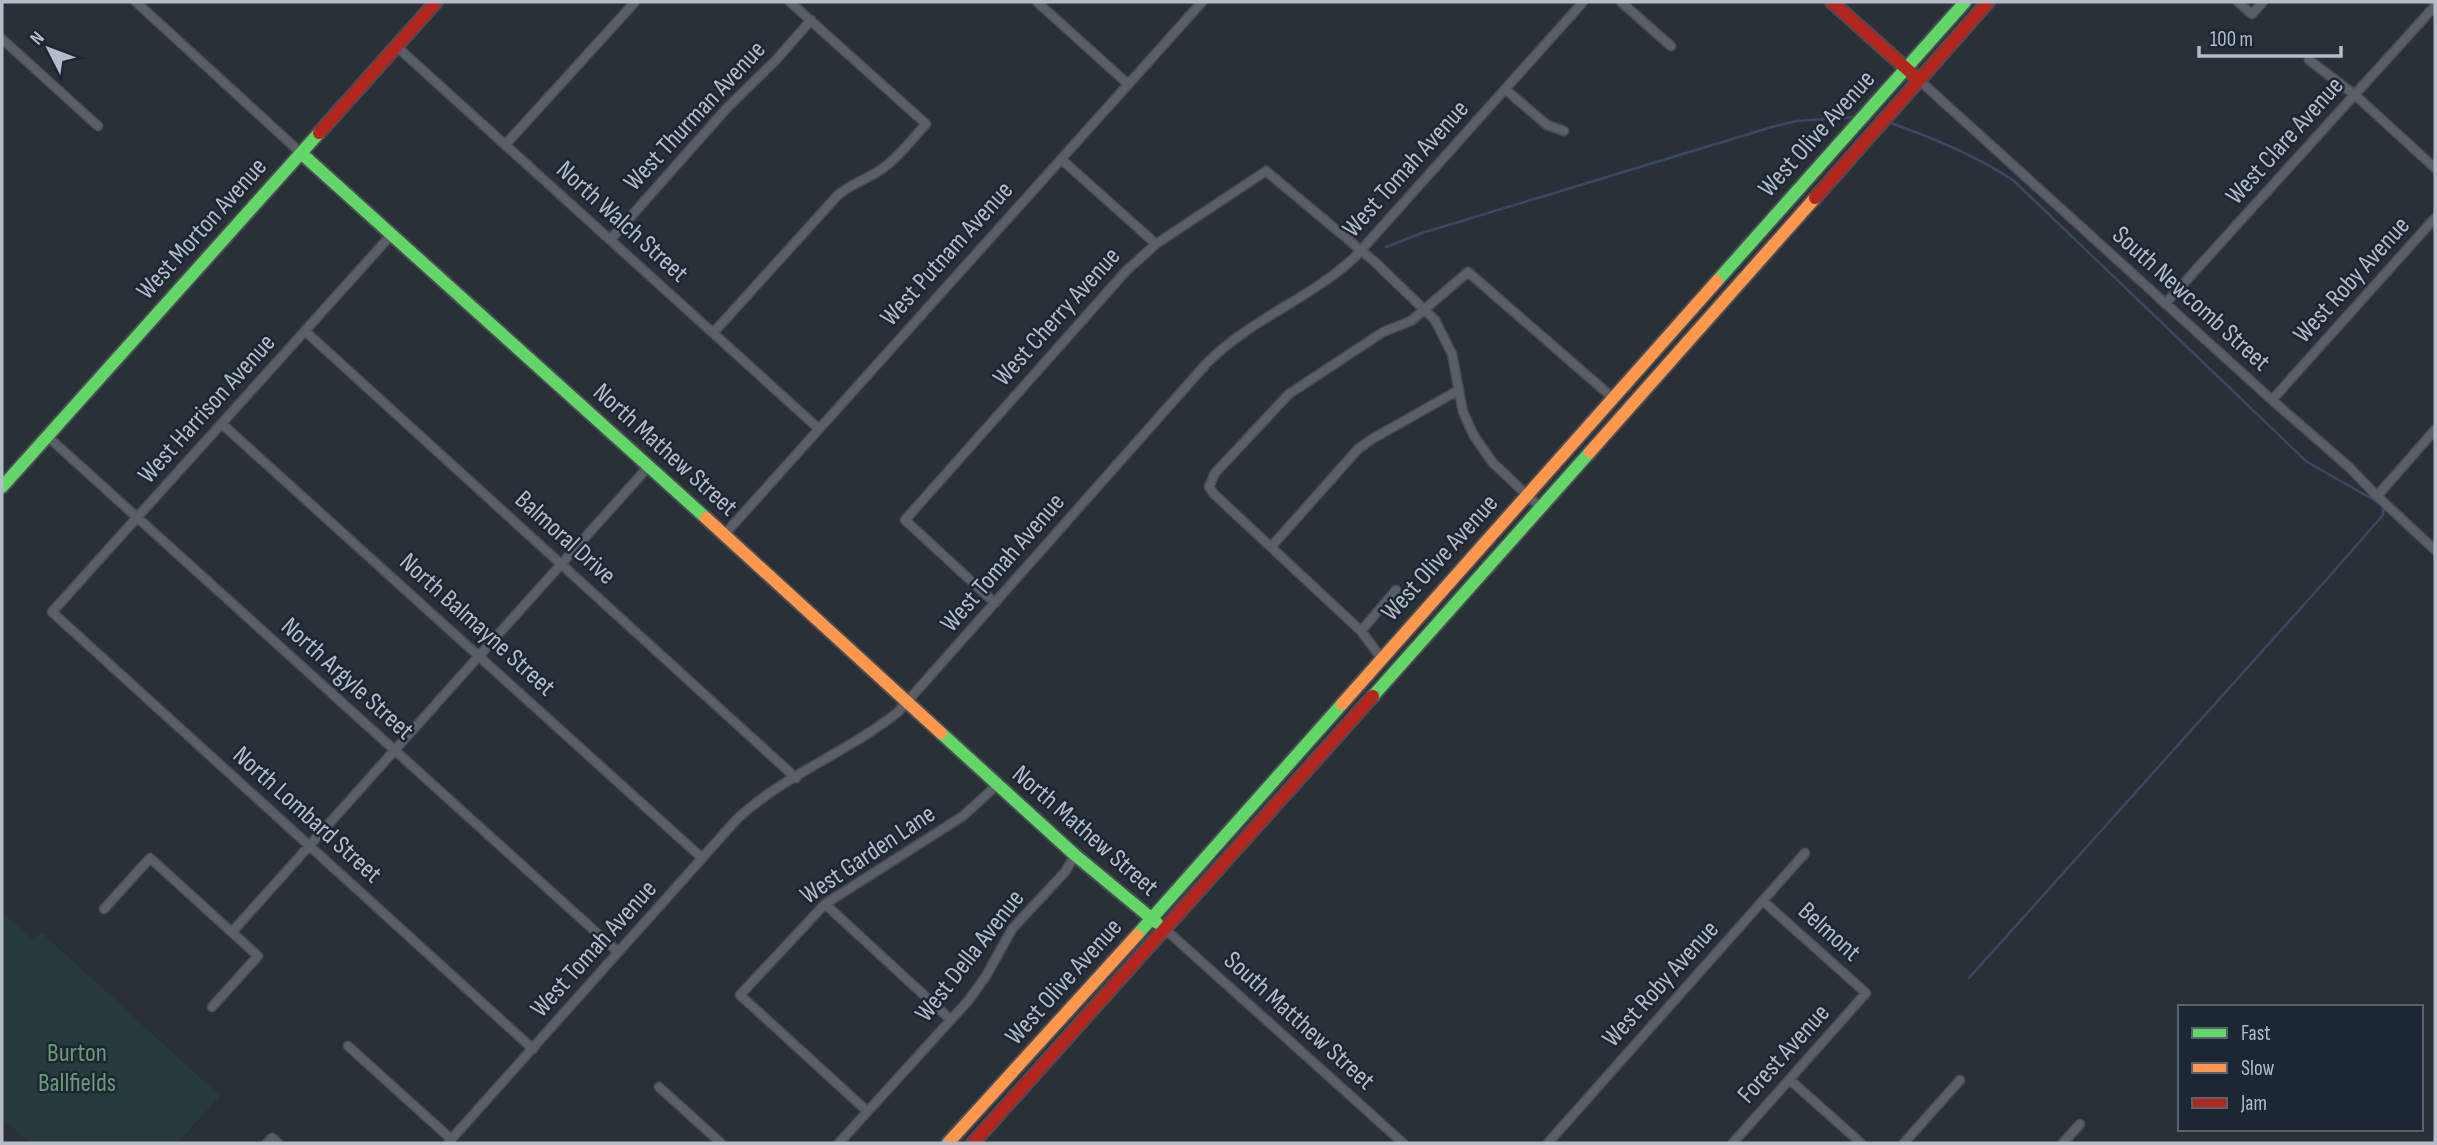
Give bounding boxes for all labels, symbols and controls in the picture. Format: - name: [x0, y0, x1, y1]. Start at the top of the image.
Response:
- north arrow: [14, 14, 84, 84]
- scale bar: [2199, 14, 2341, 58]
- text: N: [26, 27, 49, 50]
- text: 100 m: [2210, 27, 2253, 52]
- street label: West Thurman Avenue: [618, 35, 772, 197]
- street label: West Olive Avenue: [1752, 64, 1882, 204]
- street label: West Clare Avenue: [2220, 71, 2350, 211]
- street label: West Tomah Avenue: [1336, 94, 1476, 244]
- street label: West Morton Avenue: [130, 152, 274, 306]
- street label: North Walch Street: [550, 155, 694, 289]
- street label: West Putnam Avenue: [874, 175, 1020, 333]
- street label: West Roby Avenue: [2287, 210, 2417, 350]
- street label: South Newcomb Street: [2106, 220, 2276, 378]
- street label: West Cherry Avenue: [987, 241, 1127, 393]
- street label: West Harrison Avenue: [132, 328, 282, 490]
- street label: North Mathew Street: [586, 377, 744, 523]
- street label: Balmoral Drive: [508, 485, 622, 591]
- street label: West Tomah Avenue: [934, 487, 1072, 639]
- street label: West Olive Avenue: [1375, 488, 1505, 628]
- street label: North Balmayne Street: [393, 547, 561, 703]
- street label: North Argyle Street: [274, 611, 420, 747]
- street label: North Lombard Street: [226, 740, 388, 890]
- street label: North Mathew Street: [1006, 759, 1164, 903]
- street label: West Garden Lane: [795, 799, 941, 911]
- street label: West Tomah Avenue: [524, 874, 664, 1024]
- street label: West Della Avenue: [909, 884, 1031, 1028]
- street label: Belmont: [1791, 896, 1867, 968]
- street label: West Olive Avenue: [999, 912, 1129, 1052]
- street label: West Roby Avenue: [1596, 914, 1726, 1054]
- street label: South Matthew Street: [1217, 945, 1381, 1097]
- street label: Forest Avenue: [1731, 998, 1837, 1110]
- legend: [2178, 1005, 2423, 1131]
- text: Fast: [2241, 1021, 2271, 1046]
- park label: Burton Ballfields: [38, 1038, 116, 1099]
- text: Slow: [2241, 1056, 2275, 1081]
- text: Jam: [2240, 1091, 2267, 1116]

